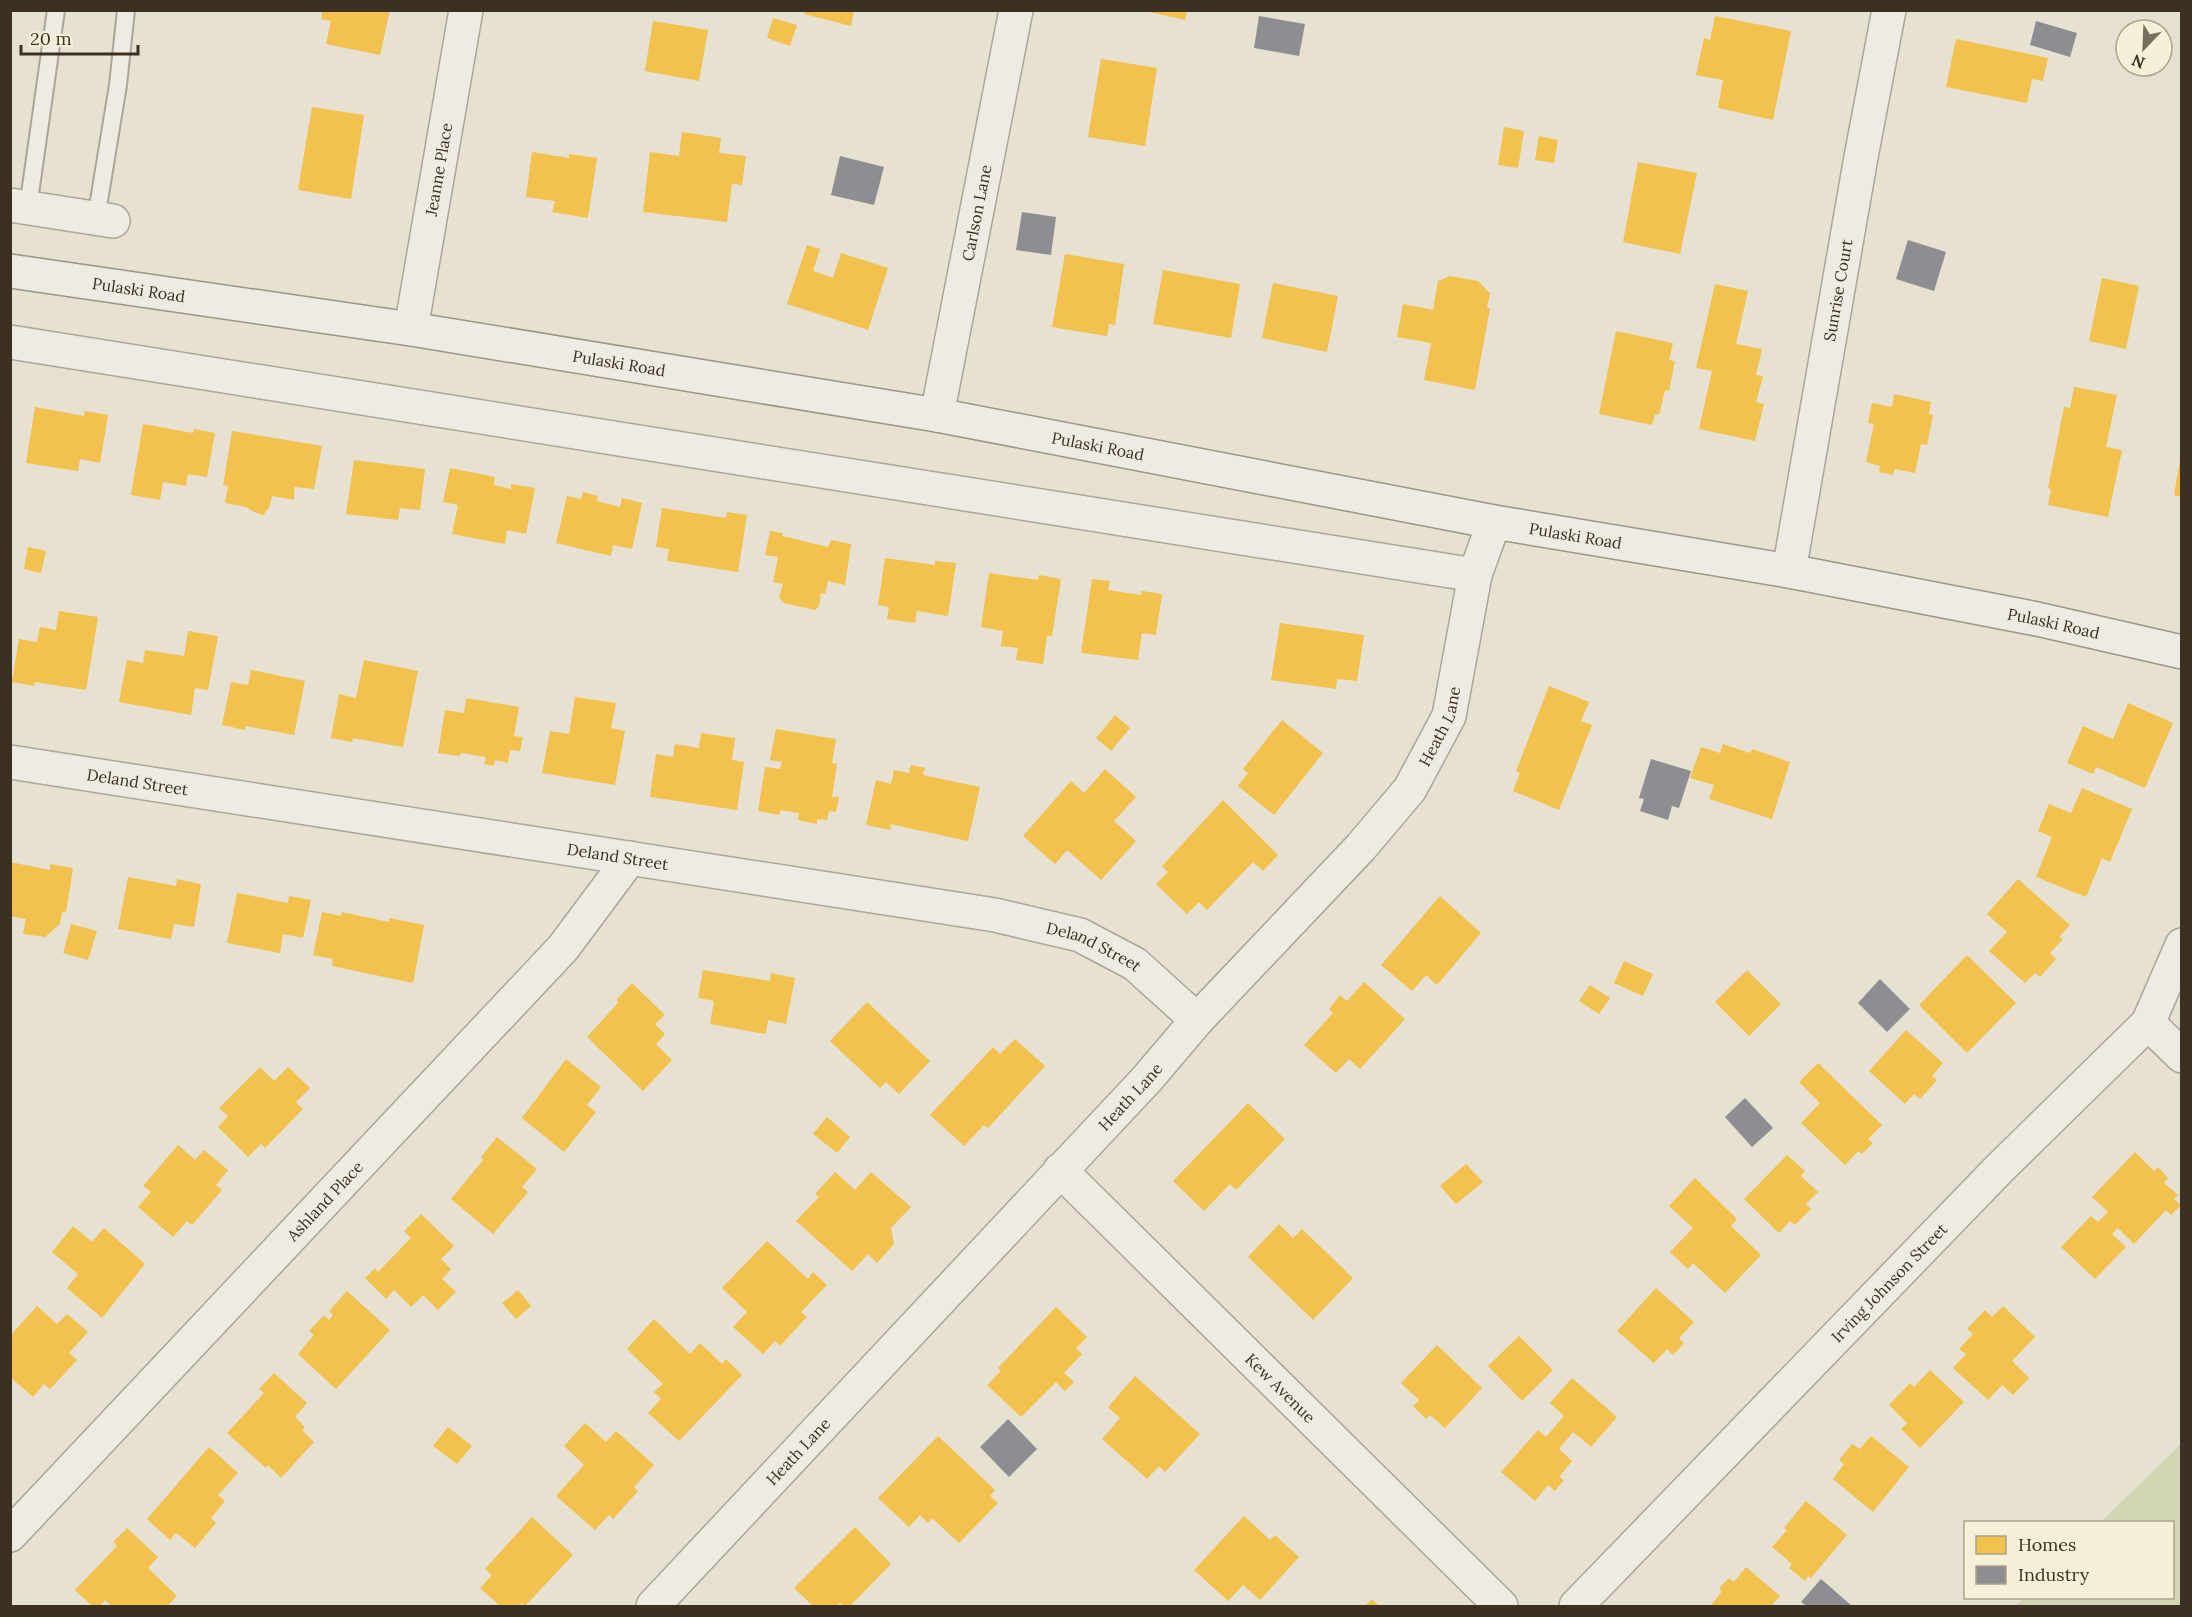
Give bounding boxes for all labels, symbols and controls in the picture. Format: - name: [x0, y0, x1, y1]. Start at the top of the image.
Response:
- scale bar: [21, 18, 138, 56]
- north arrow: [2114, 18, 2174, 78]
- text: 20 m: [30, 27, 72, 50]
- text: N: [2129, 50, 2148, 73]
- street label: Jeanne Place: [420, 121, 456, 219]
- street label: Carlson Lane: [957, 163, 996, 263]
- street label: Sunrise Court: [1819, 237, 1857, 343]
- street label: Pulaski Road: [91, 273, 187, 306]
- street label: Pulaski Road: [571, 346, 667, 381]
- street label: Pulaski Road: [1050, 427, 1146, 465]
- street label: Pulaski Road: [1528, 518, 1624, 553]
- street label: Pulaski Road: [2006, 604, 2102, 643]
- street label: Heath Lane: [1414, 684, 1464, 770]
- street label: Deland Street: [85, 764, 190, 800]
- street label: Deland Street: [566, 839, 671, 874]
- street label: Deland Street: [1044, 917, 1147, 976]
- street label: Heath Lane: [1094, 1058, 1167, 1135]
- street label: Ashland Place: [282, 1157, 367, 1246]
- street label: Irving Johnson Street: [1827, 1218, 1952, 1347]
- street label: Kew Avenue: [1241, 1349, 1320, 1427]
- street label: Heath Lane: [762, 1413, 835, 1489]
- legend: [1964, 1521, 2174, 1599]
- text: Homes: [2018, 1533, 2076, 1556]
- text: Industry: [2018, 1563, 2090, 1586]

